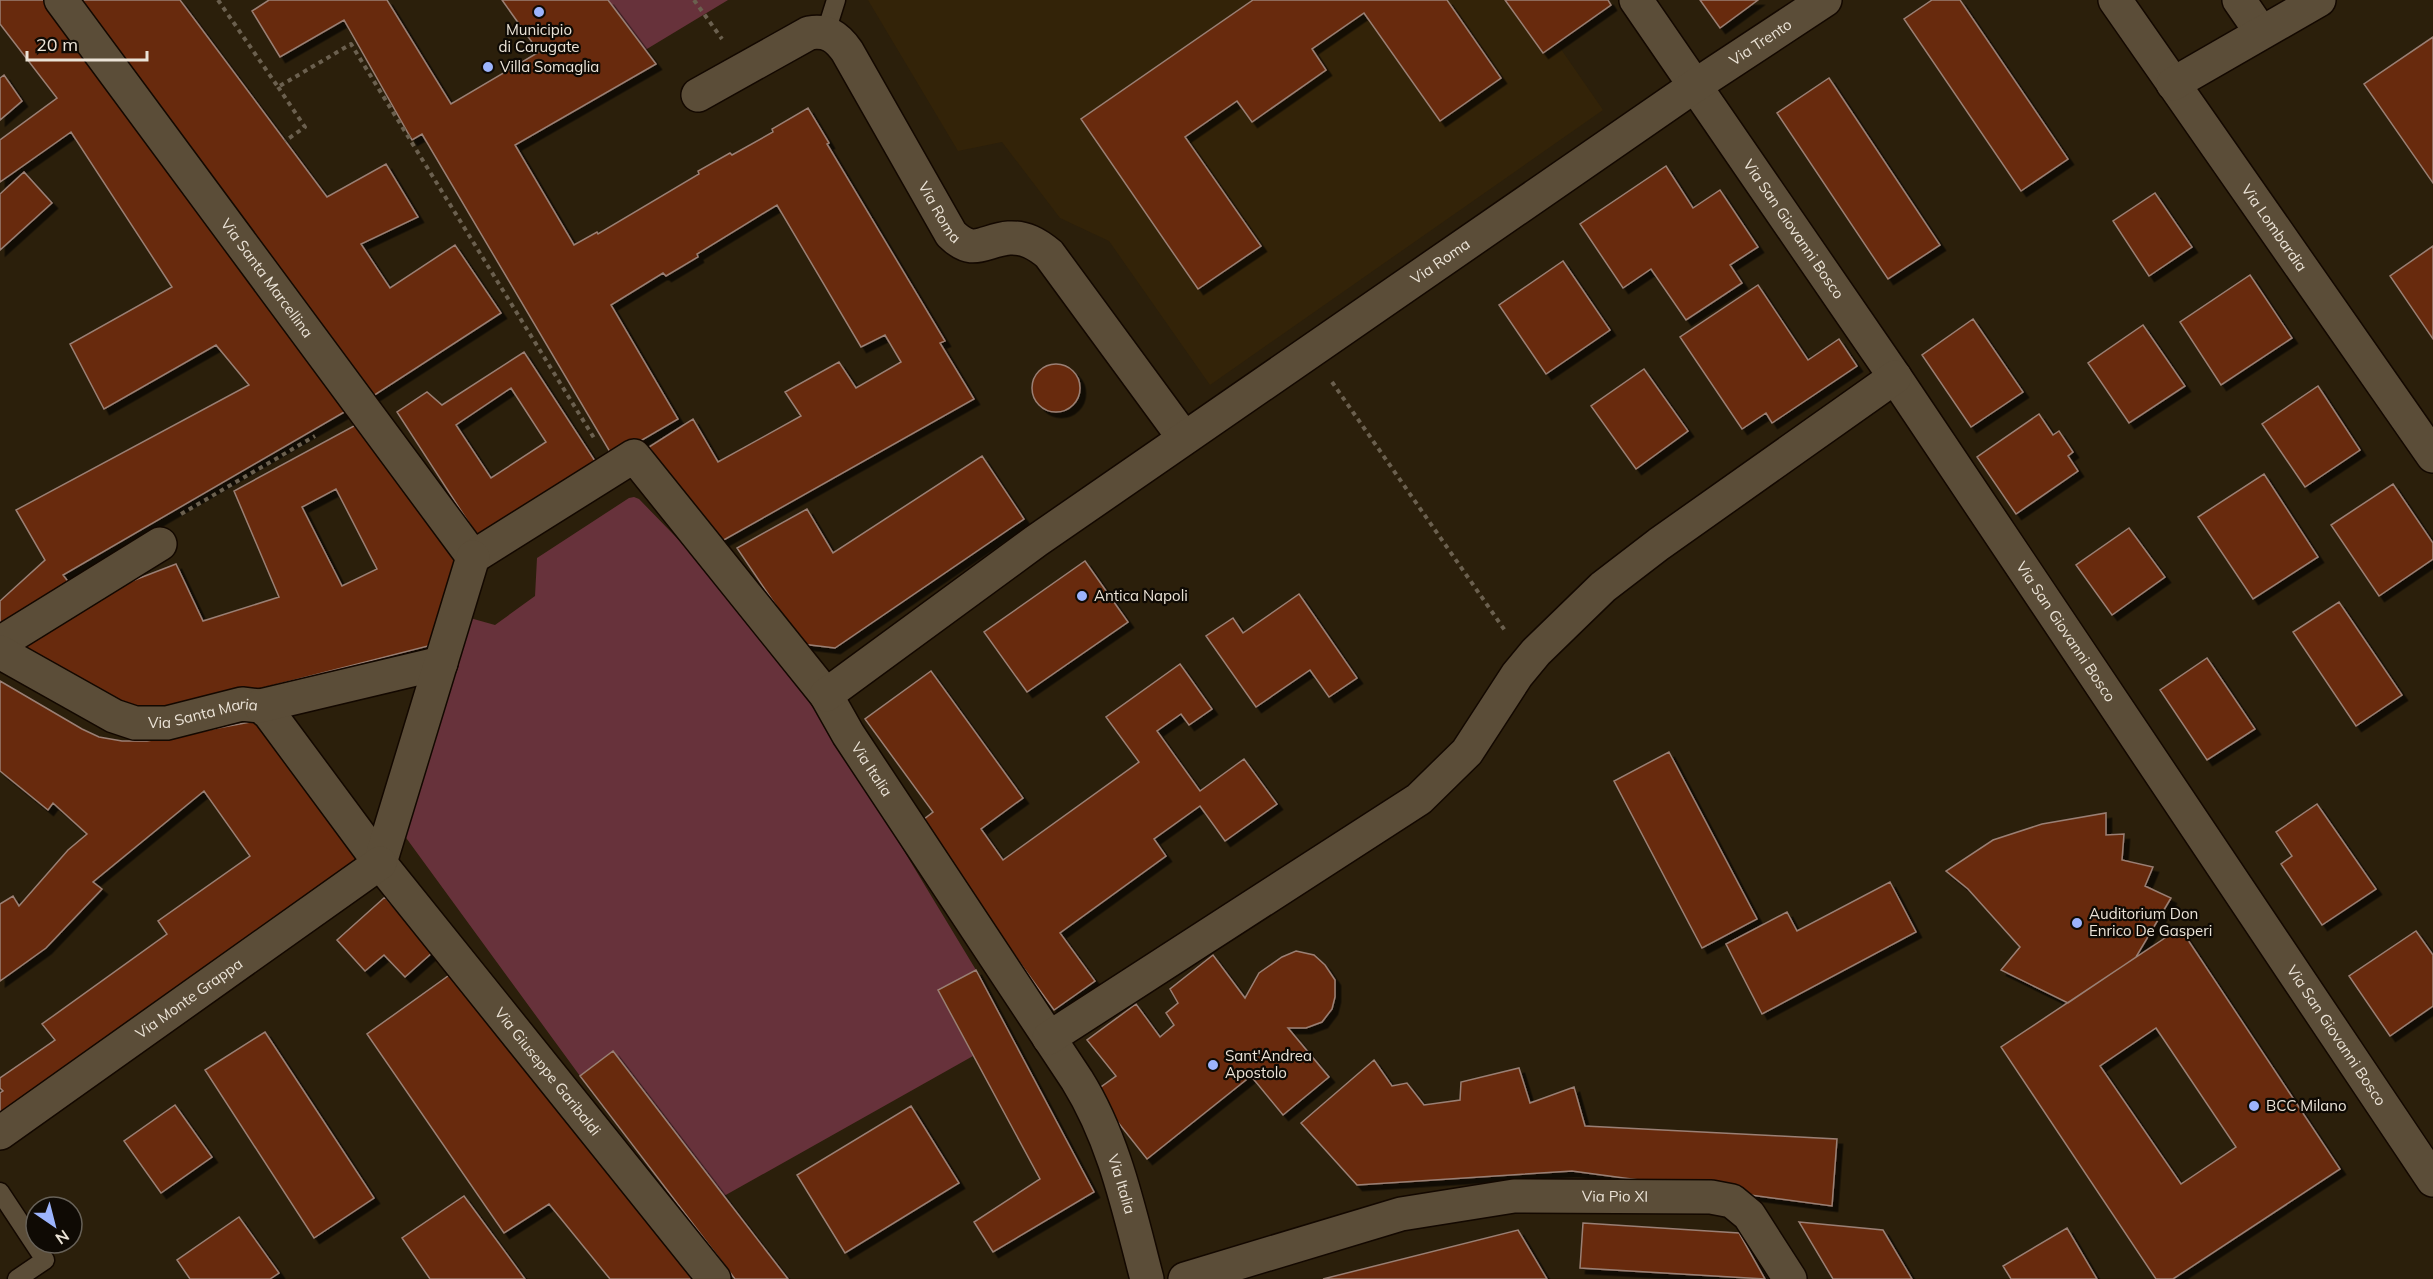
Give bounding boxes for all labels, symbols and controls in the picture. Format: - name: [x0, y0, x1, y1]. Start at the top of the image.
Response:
- marker: Municipio di Carugate: [532, 5, 546, 19]
- street label: Via Trento: [1725, 15, 1795, 69]
- place label: Municipio di Carugate: [499, 20, 579, 56]
- scale bar: [27, 24, 147, 62]
- text: 20 m: [36, 33, 78, 56]
- place label: Villa Somaglia: [500, 57, 599, 76]
- marker: Villa Somaglia: [481, 60, 495, 74]
- street label: Via San Giovanni Bosco: [1739, 155, 1848, 302]
- street label: Via Roma: [914, 178, 965, 247]
- street label: Via Lombardia: [2238, 181, 2311, 275]
- street label: Via Santa Marcellina: [217, 214, 318, 341]
- street label: Via Roma: [1407, 234, 1474, 288]
- street label: Via San Giovanni Bosco: [2012, 558, 2120, 705]
- place label: Antica Napoli: [1094, 586, 1188, 605]
- marker: Antica Napoli: [1075, 589, 1089, 603]
- street label: Via Santa Maria: [148, 694, 259, 732]
- street label: Via Italia: [847, 738, 897, 800]
- place label: Auditorium Don Enrico De Gasperi: [2089, 904, 2212, 940]
- marker: Auditorium Don Enrico De Gasperi: [2070, 916, 2084, 930]
- street label: Via Monte Grappa: [132, 954, 246, 1043]
- street label: Via San Giovanni Bosco: [2283, 961, 2390, 1109]
- street label: Via Giuseppe Garibaldi: [491, 1003, 605, 1139]
- place label: Sant'Andrea Apostolo: [1225, 1046, 1312, 1082]
- marker: Sant'Andrea Apostolo: [1206, 1058, 1220, 1072]
- place label: BCC Milano: [2266, 1096, 2347, 1115]
- marker: BCC Milano: [2247, 1099, 2261, 1113]
- street label: Via Italia: [1104, 1152, 1140, 1216]
- street label: Via Pio XI: [1582, 1186, 1648, 1206]
- north arrow: [24, 1195, 84, 1255]
- text: N: [52, 1226, 73, 1249]

